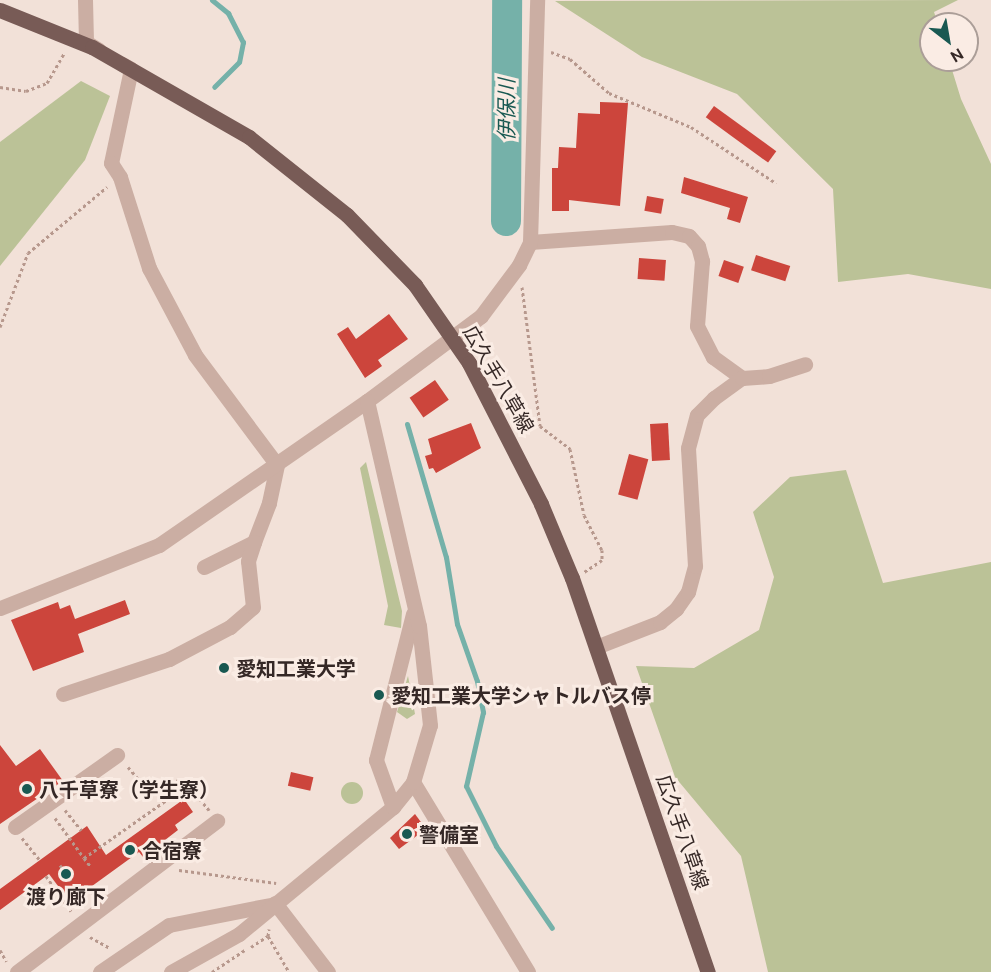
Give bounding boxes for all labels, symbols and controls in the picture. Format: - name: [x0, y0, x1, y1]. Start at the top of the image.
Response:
- north arrow: [919, 12, 979, 72]
- text: N: [947, 45, 967, 67]
- water label: 伊保川: [493, 79, 519, 141]
- street label: 広久手八草線: [459, 321, 539, 437]
- place label: 愛知工業大学: [236, 656, 356, 680]
- marker: 愛知工業大学: [217, 661, 231, 675]
- place label: 愛知工業大学シャトルバス停: [391, 683, 651, 707]
- marker: 愛知工業大学シャトルバス停: [372, 688, 386, 702]
- street label: 広久手八草線: [652, 771, 714, 893]
- place label: 八千草寮（学生寮）: [39, 777, 219, 801]
- marker: 八千草寮（学生寮）: [20, 782, 34, 796]
- place label: 警備室: [419, 822, 479, 846]
- marker: 警備室: [400, 827, 414, 841]
- place label: 合宿寮: [142, 838, 202, 862]
- marker: 合宿寮: [123, 843, 137, 857]
- marker: 渡り廊下: [59, 867, 73, 881]
- place label: 渡り廊下: [26, 884, 106, 908]

